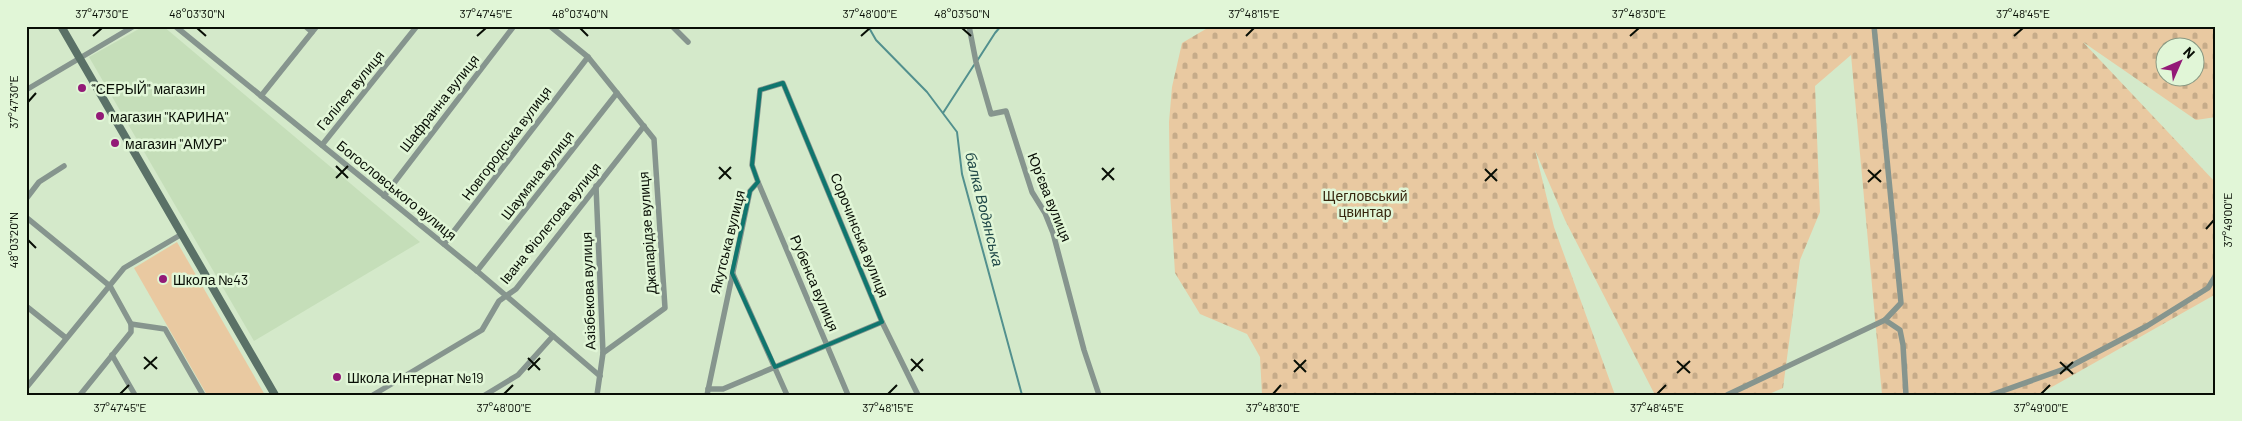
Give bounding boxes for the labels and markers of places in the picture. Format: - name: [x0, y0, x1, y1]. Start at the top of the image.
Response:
- place label: "СЕРЫЙ" магазин: [92, 80, 205, 97]
- marker: "СЕРЫЙ" магазин: [76, 82, 88, 94]
- place label: магазин "КАРИНА": [110, 108, 229, 125]
- marker: магазин "КАРИНА": [94, 110, 106, 122]
- place label: магазин "АМУР": [125, 135, 227, 152]
- marker: магазин "АМУР": [109, 137, 121, 149]
- place label: Школа №43: [173, 271, 248, 288]
- marker: Школа №43: [157, 273, 169, 285]
- place label: Школа Интернат №19: [347, 369, 484, 386]
- marker: Школа Интернат №19: [331, 371, 343, 383]

